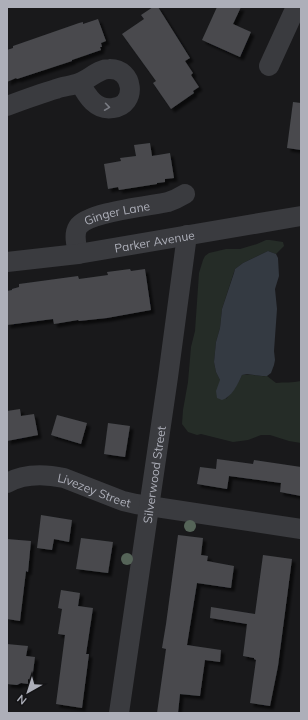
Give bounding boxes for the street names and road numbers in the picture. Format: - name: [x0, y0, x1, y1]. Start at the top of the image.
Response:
- street label: Ginger Lane: [81, 198, 151, 228]
- street label: Parker Avenue: [113, 227, 196, 255]
- street label: Silverwood Street: [139, 425, 168, 524]
- street label: Livezey Street: [56, 469, 132, 510]

